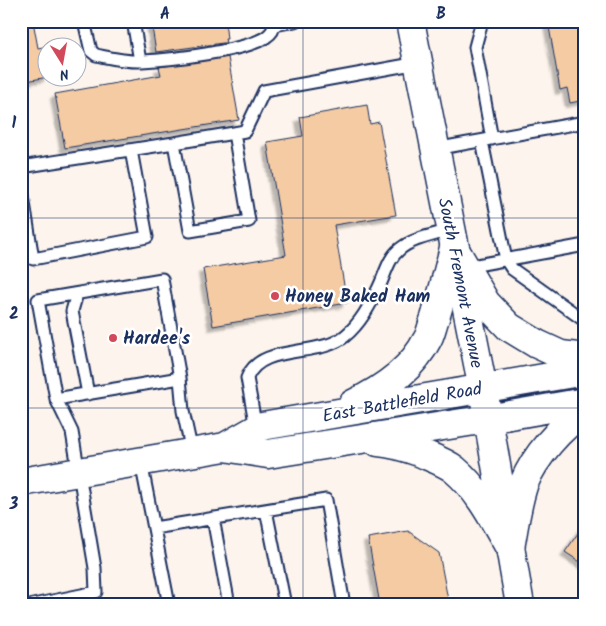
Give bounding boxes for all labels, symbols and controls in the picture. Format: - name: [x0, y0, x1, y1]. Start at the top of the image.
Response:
- text: A: [160, 2, 170, 27]
- text: B: [436, 2, 446, 27]
- north arrow: [38, 38, 88, 88]
- text: N: [58, 62, 71, 85]
- text: 1: [12, 111, 17, 136]
- street label: South Fremont Avenue: [429, 196, 490, 371]
- place label: Honey Baked Ham: [285, 283, 431, 312]
- marker: Honey Baked Ham: [269, 290, 281, 302]
- text: 2: [9, 302, 19, 327]
- place label: Hardee's: [123, 325, 191, 354]
- marker: Hardee's: [107, 332, 119, 344]
- street label: East Battlefield Road: [320, 375, 485, 432]
- text: 3: [9, 492, 19, 517]

